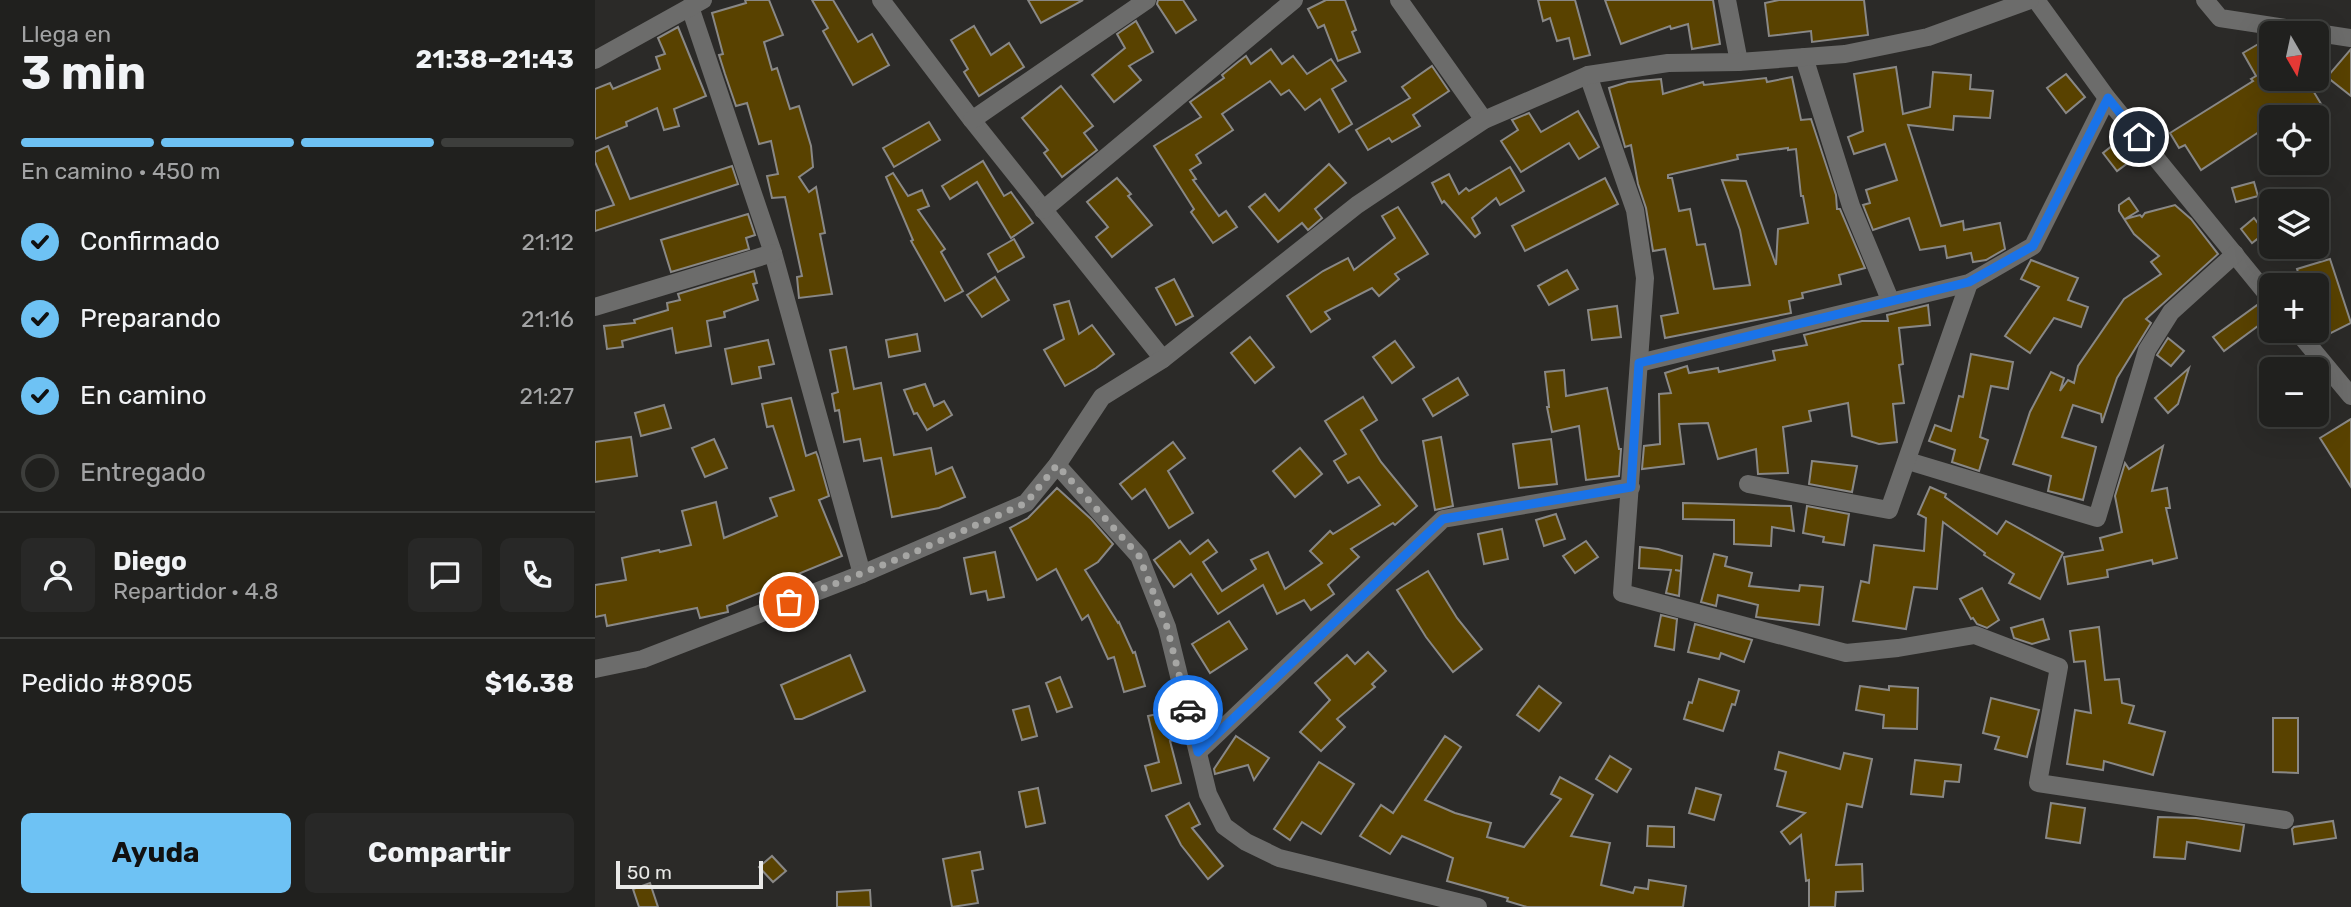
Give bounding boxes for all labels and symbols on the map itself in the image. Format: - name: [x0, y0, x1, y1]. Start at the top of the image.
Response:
- north arrow: [2259, 21, 2329, 91]
- pin: [2109, 107, 2169, 167]
- pin: [759, 572, 819, 632]
- courier: [1153, 675, 1223, 745]
- scale bar: [616, 858, 763, 890]

